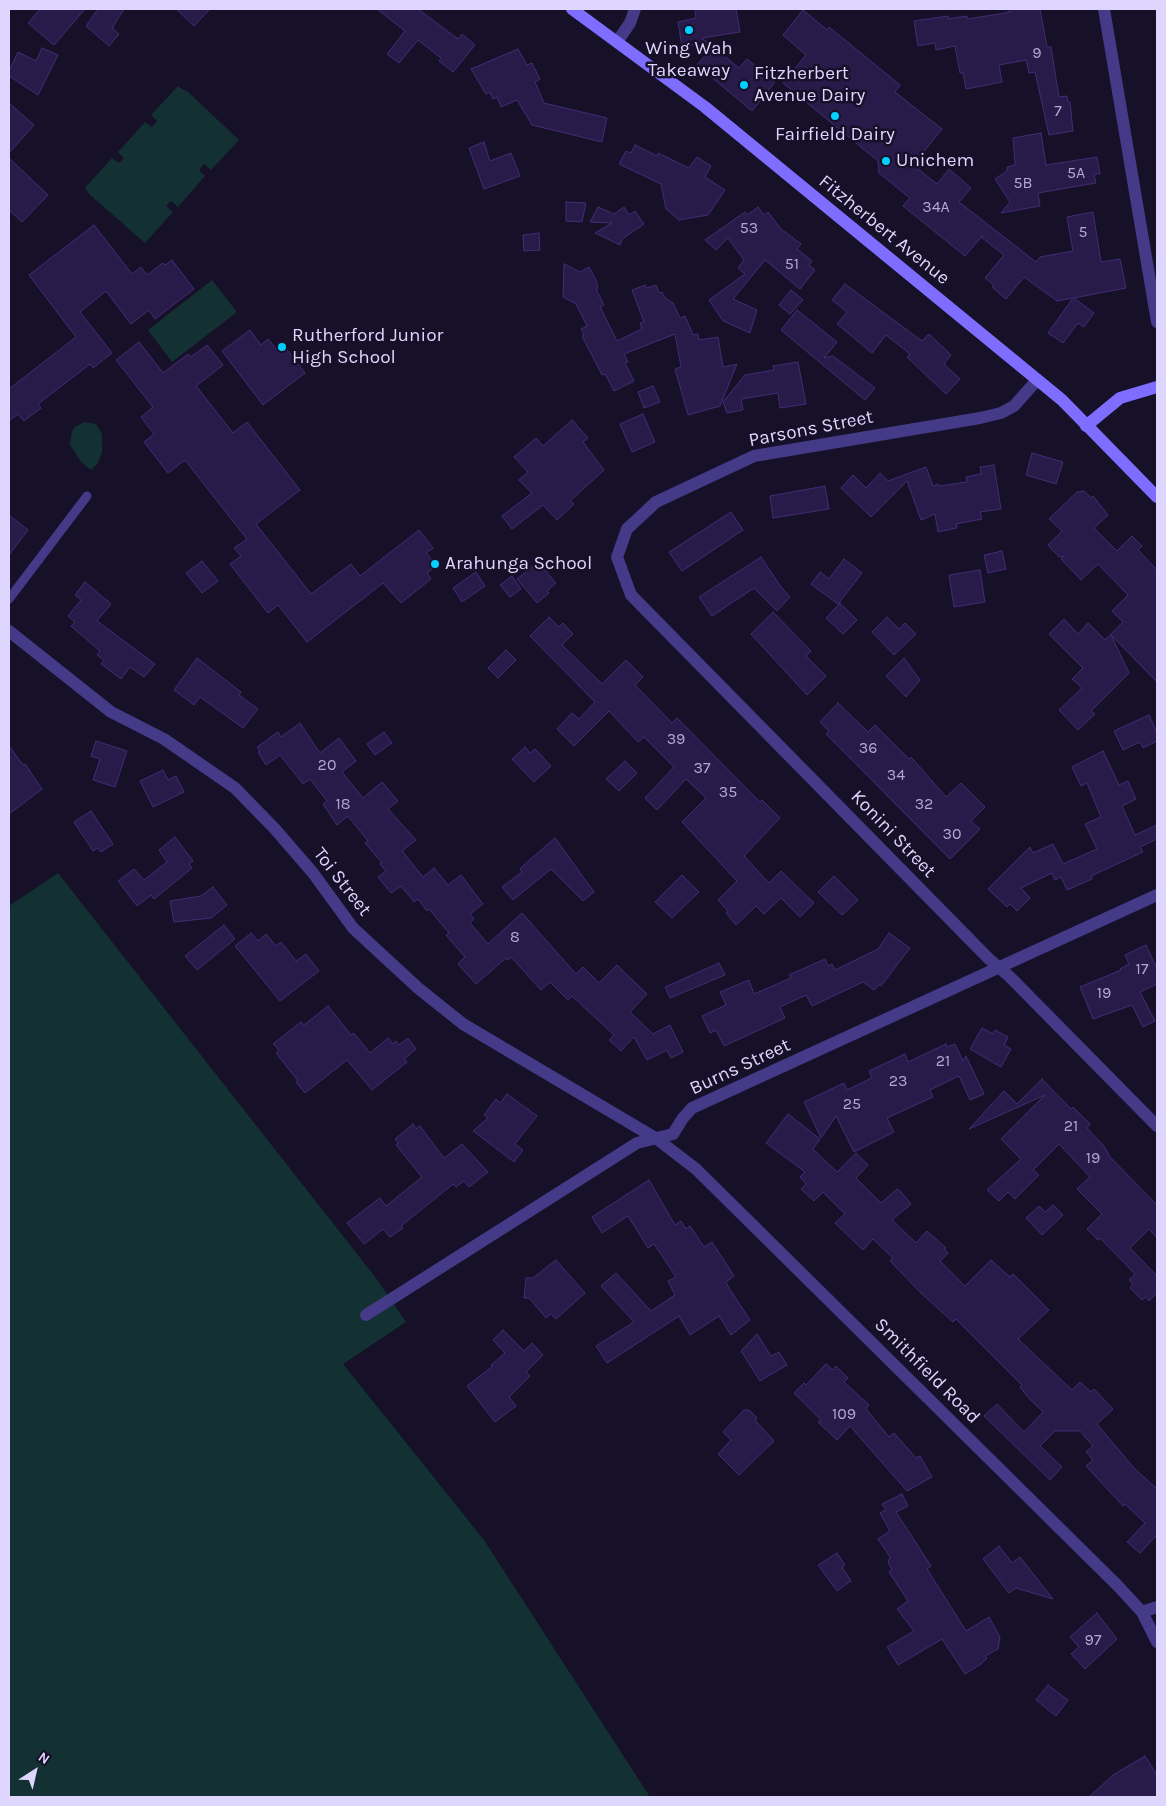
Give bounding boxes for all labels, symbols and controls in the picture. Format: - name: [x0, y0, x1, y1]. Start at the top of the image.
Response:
- marker: Wing Wah Takeaway: [683, 24, 695, 36]
- place label: Wing Wah Takeaway: [645, 38, 733, 82]
- house number: 9: [1032, 43, 1042, 63]
- place label: Fitzherbert Avenue Dairy: [754, 63, 865, 107]
- marker: Fitzherbert Avenue Dairy: [738, 79, 750, 91]
- house number: 7: [1054, 101, 1062, 121]
- marker: Fairfield Dairy: [829, 110, 841, 122]
- place label: Fairfield Dairy: [775, 124, 895, 146]
- place label: Unichem: [896, 150, 974, 172]
- marker: Unichem: [880, 155, 892, 167]
- house number: 5A: [1067, 163, 1085, 183]
- street label: Fitzherbert Avenue: [814, 170, 954, 290]
- house number: 5B: [1014, 173, 1032, 193]
- house number: 34A: [922, 197, 950, 217]
- house number: 53: [740, 218, 758, 238]
- house number: 5: [1078, 222, 1088, 242]
- house number: 51: [785, 254, 799, 274]
- place label: Rutherford Junior High School: [292, 325, 443, 369]
- marker: Rutherford Junior High School: [276, 341, 288, 353]
- street label: Parsons Street: [747, 406, 875, 452]
- place label: Arahunga School: [445, 553, 592, 575]
- marker: Arahunga School: [429, 558, 441, 570]
- house number: 39: [667, 729, 685, 749]
- house number: 36: [859, 738, 877, 758]
- house number: 20: [318, 755, 336, 775]
- house number: 37: [694, 758, 710, 778]
- house number: 34: [887, 765, 905, 785]
- house number: 35: [719, 782, 737, 802]
- street label: Konini Street: [846, 785, 940, 883]
- house number: 18: [335, 794, 351, 814]
- house number: 32: [915, 794, 933, 814]
- house number: 30: [943, 824, 961, 844]
- street label: Toi Street: [308, 843, 376, 921]
- house number: 8: [510, 927, 520, 947]
- house number: 17: [1136, 959, 1148, 979]
- house number: 19: [1097, 983, 1111, 1003]
- street label: Burns Street: [686, 1034, 794, 1100]
- house number: 21: [936, 1051, 950, 1071]
- house number: 23: [889, 1071, 907, 1091]
- house number: 25: [843, 1094, 861, 1114]
- house number: 21: [1064, 1116, 1078, 1136]
- house number: 19: [1086, 1148, 1100, 1168]
- street label: Smithfield Road: [869, 1313, 985, 1429]
- house number: 109: [832, 1404, 856, 1424]
- house number: 97: [1085, 1630, 1101, 1650]
- north arrow: [10, 1746, 60, 1796]
- text: N: [35, 1748, 53, 1768]

